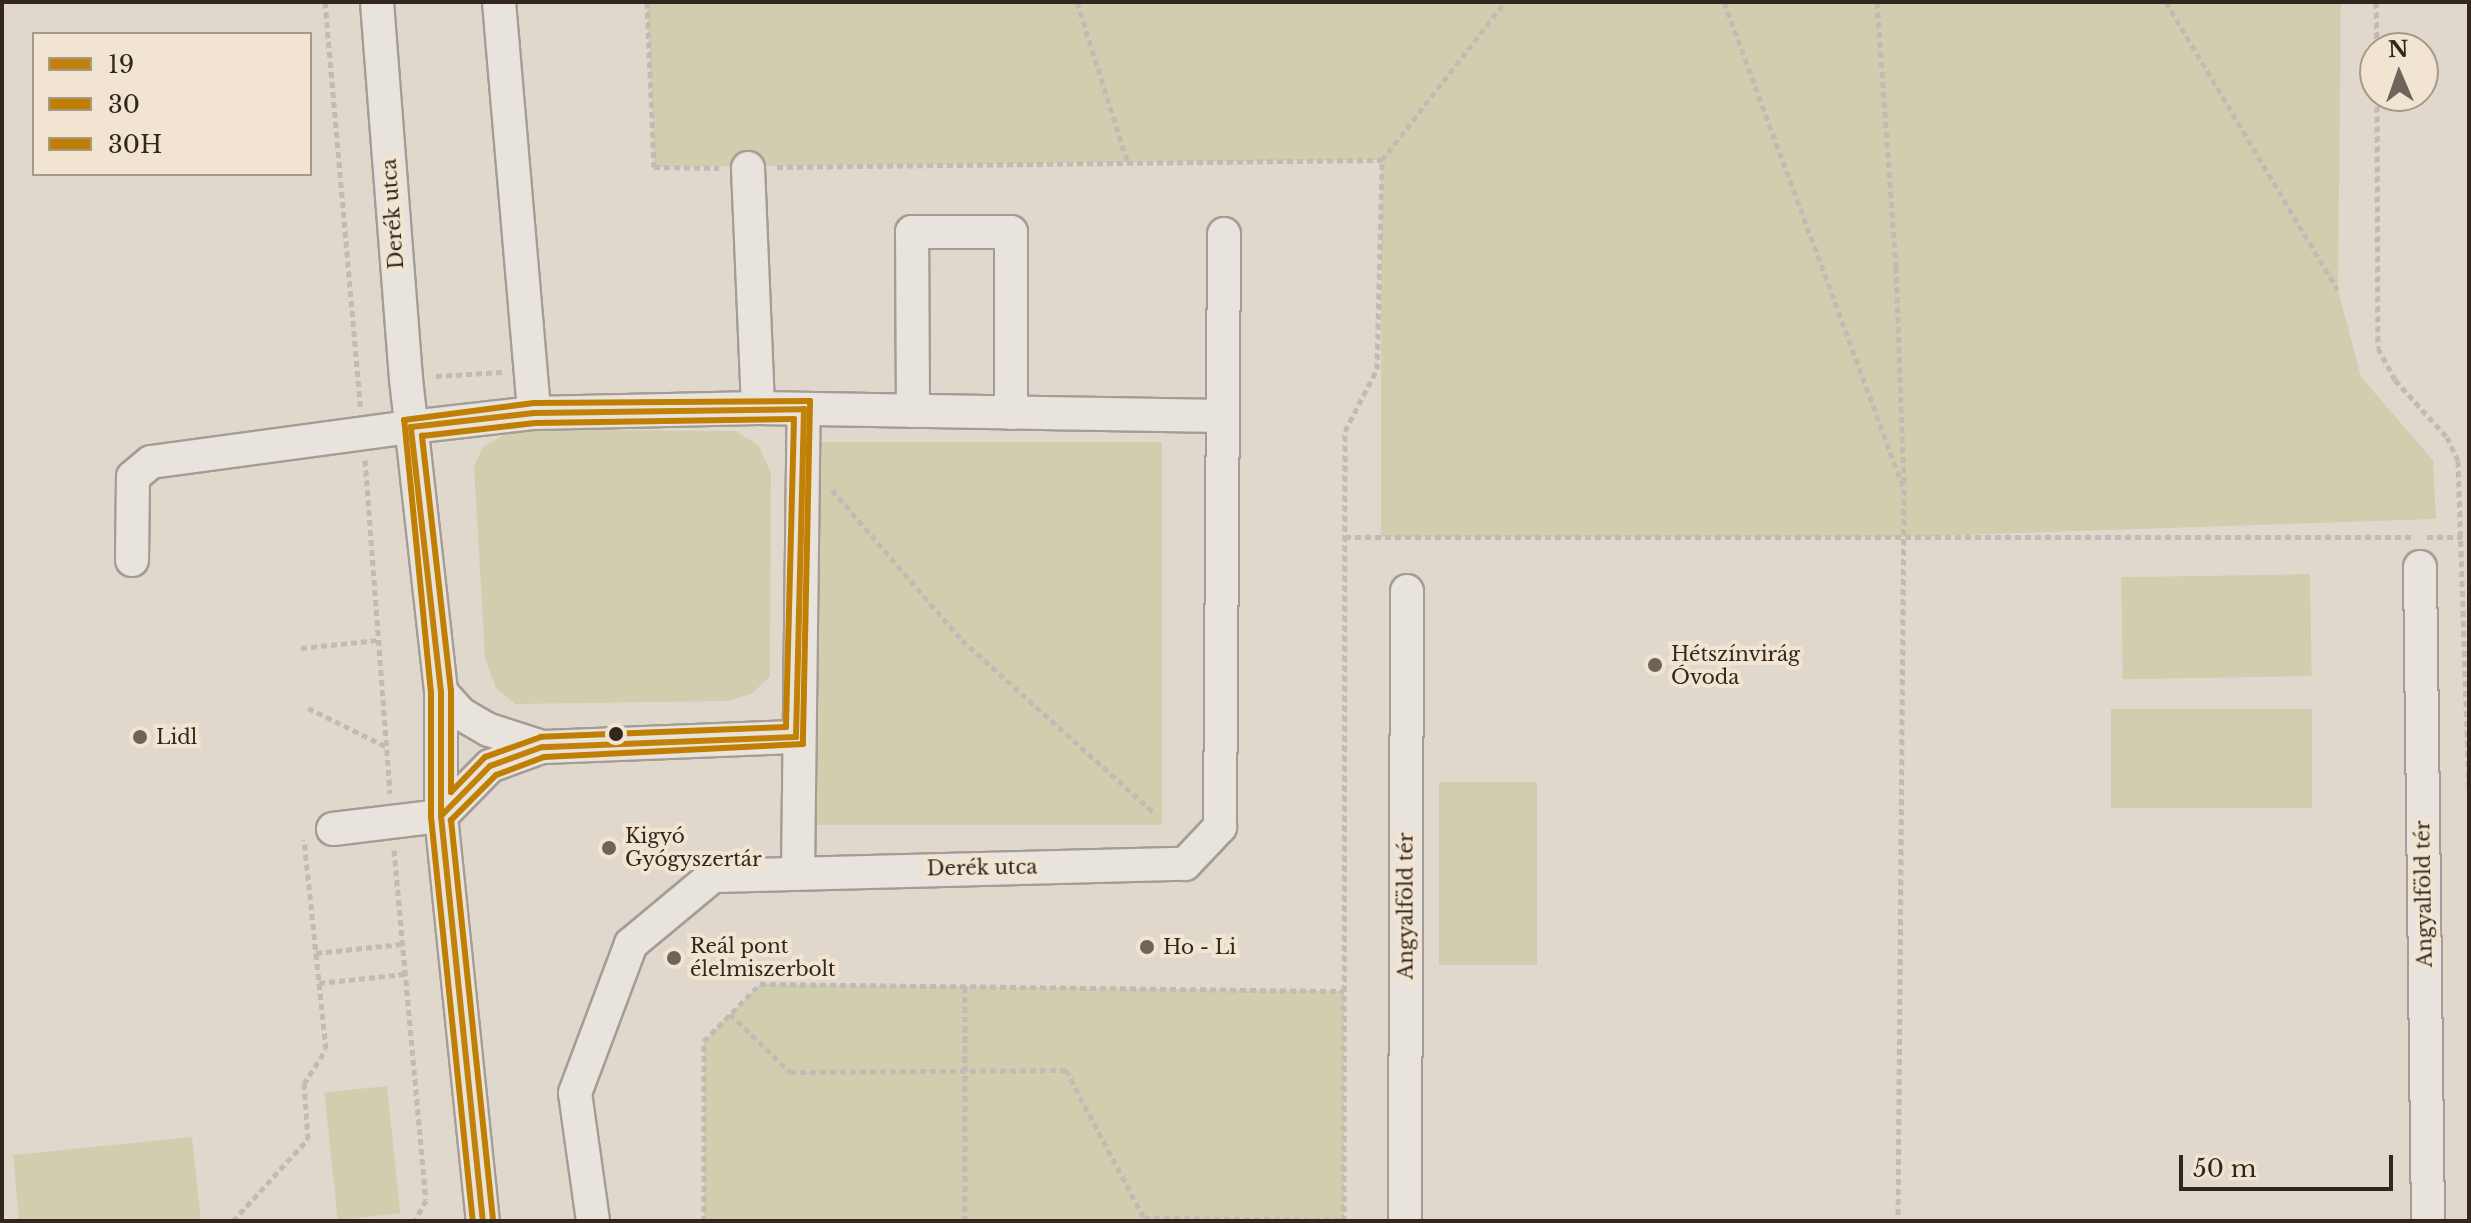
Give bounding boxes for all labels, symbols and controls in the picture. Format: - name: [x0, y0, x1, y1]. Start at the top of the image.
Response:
- legend: [32, 32, 312, 176]
- north arrow: [2359, 32, 2439, 112]
- text: N: [2387, 36, 2409, 63]
- text: 19: [108, 50, 134, 79]
- text: 30: [108, 90, 140, 119]
- text: 30H: [108, 130, 162, 159]
- street label: Derék utca: [377, 158, 409, 270]
- place label: Hétszínvirág Óvoda: [1671, 642, 1800, 689]
- marker: Hétszínvirág Óvoda: [1646, 656, 1664, 674]
- place label: Lidl: [156, 725, 197, 749]
- unlabelled marker: [608, 726, 624, 742]
- marker: Lidl: [131, 728, 149, 746]
- street label: Angyalföld tér: [2411, 820, 2437, 968]
- place label: Kigyó Gyógyszertár: [625, 824, 761, 871]
- street label: Angyalföld tér: [1394, 833, 1418, 979]
- marker: Kigyó Gyógyszertár: [600, 839, 618, 857]
- street label: Derék utca: [926, 855, 1038, 881]
- place label: Reál pont élelmiszerbolt: [690, 934, 836, 981]
- place label: Ho - Li: [1163, 935, 1236, 959]
- marker: Ho - Li: [1138, 938, 1156, 956]
- marker: Reál pont élelmiszerbolt: [665, 949, 683, 967]
- scale bar: [2183, 1139, 2397, 1189]
- text: 50 m: [2193, 1154, 2256, 1183]

